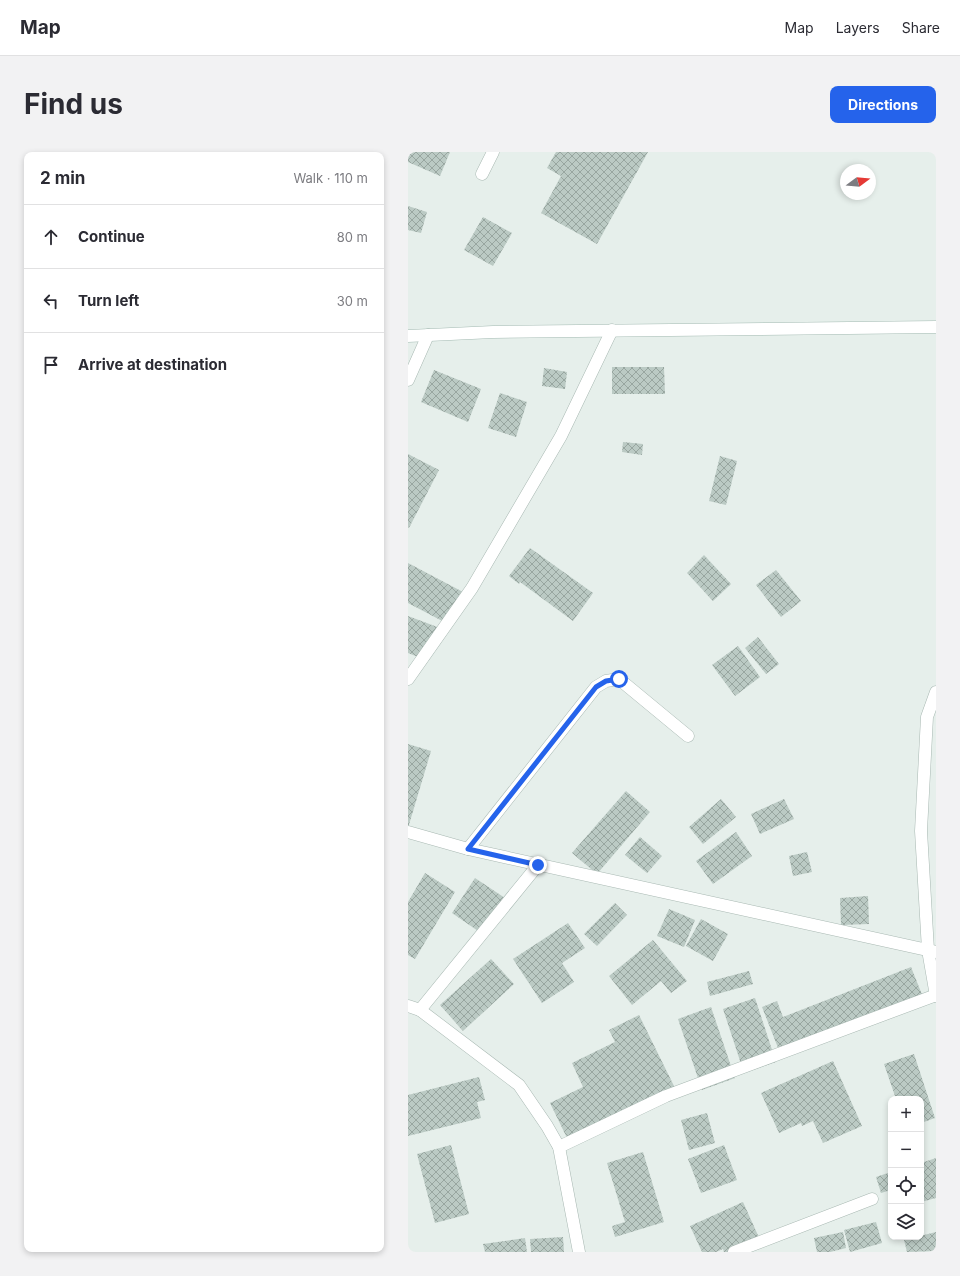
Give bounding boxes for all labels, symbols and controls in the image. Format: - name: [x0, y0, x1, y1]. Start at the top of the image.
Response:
- text: Map: [20, 16, 61, 39]
- text: Map: [785, 19, 814, 36]
- text: Layers: [836, 19, 880, 36]
- text: Share: [902, 19, 940, 36]
- button: Directions: [830, 86, 936, 123]
- text: Find us: [24, 87, 123, 121]
- north arrow: [840, 164, 876, 200]
- text: 2 min: [40, 168, 85, 188]
- text: Walk · 110 m: [293, 170, 368, 186]
- icon: ahead: [40, 226, 62, 248]
- text: Continue: [78, 227, 145, 246]
- text: 80 m: [337, 229, 368, 245]
- icon: left: [40, 290, 62, 312]
- text: Turn left: [78, 291, 139, 310]
- text: 30 m: [337, 293, 368, 309]
- icon: arrive: [40, 354, 62, 376]
- text: Arrive at destination: [78, 355, 227, 374]
- route start: [610, 670, 628, 688]
- route end: [529, 856, 547, 874]
- map controls: [888, 1096, 924, 1240]
- button: +: [888, 1096, 924, 1132]
- button: −: [888, 1132, 924, 1168]
- button: locate: [888, 1168, 924, 1204]
- button: layers: [888, 1204, 924, 1240]

